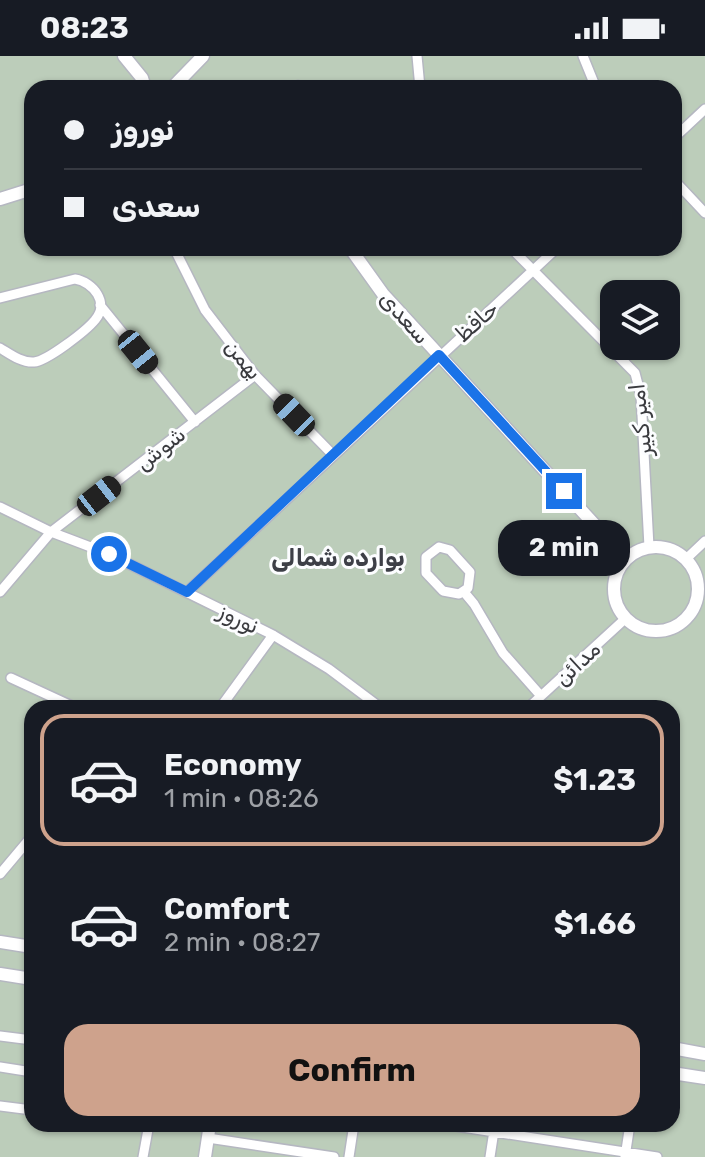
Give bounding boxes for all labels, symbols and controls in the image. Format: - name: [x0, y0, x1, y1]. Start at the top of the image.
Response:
- text: 08:23: [40, 10, 129, 46]
- text: نوروز: [112, 112, 174, 148]
- text: سعدی: [112, 189, 200, 225]
- map controls: [600, 280, 680, 360]
- button: layers: [600, 280, 680, 360]
- street label: سعدی: [374, 285, 436, 350]
- street label: حافظ: [449, 295, 504, 348]
- car: [114, 326, 162, 378]
- street label: بهمن: [219, 333, 268, 385]
- street label: امیر کبیر: [623, 382, 658, 460]
- car: [269, 389, 319, 441]
- street label: شوش: [130, 420, 191, 476]
- car: [73, 472, 125, 520]
- route end: [546, 473, 582, 509]
- callout: 2 min: [498, 519, 630, 575]
- text: 2 min: [529, 532, 599, 563]
- route start: [91, 536, 127, 572]
- district label: بوارده شمالی: [271, 544, 405, 572]
- street label: نوروز: [212, 596, 264, 640]
- street label: مدائن: [549, 635, 606, 691]
- icon: car: [68, 744, 140, 816]
- text: Economy: [164, 747, 302, 783]
- text: $1.23: [553, 762, 636, 798]
- text: 1 min · 08:26: [164, 783, 319, 814]
- icon: car: [68, 888, 140, 960]
- text: Comfort: [164, 891, 290, 927]
- text: $1.66: [554, 906, 636, 942]
- text: 2 min · 08:27: [164, 927, 320, 958]
- button: Confirm: [64, 1024, 640, 1116]

